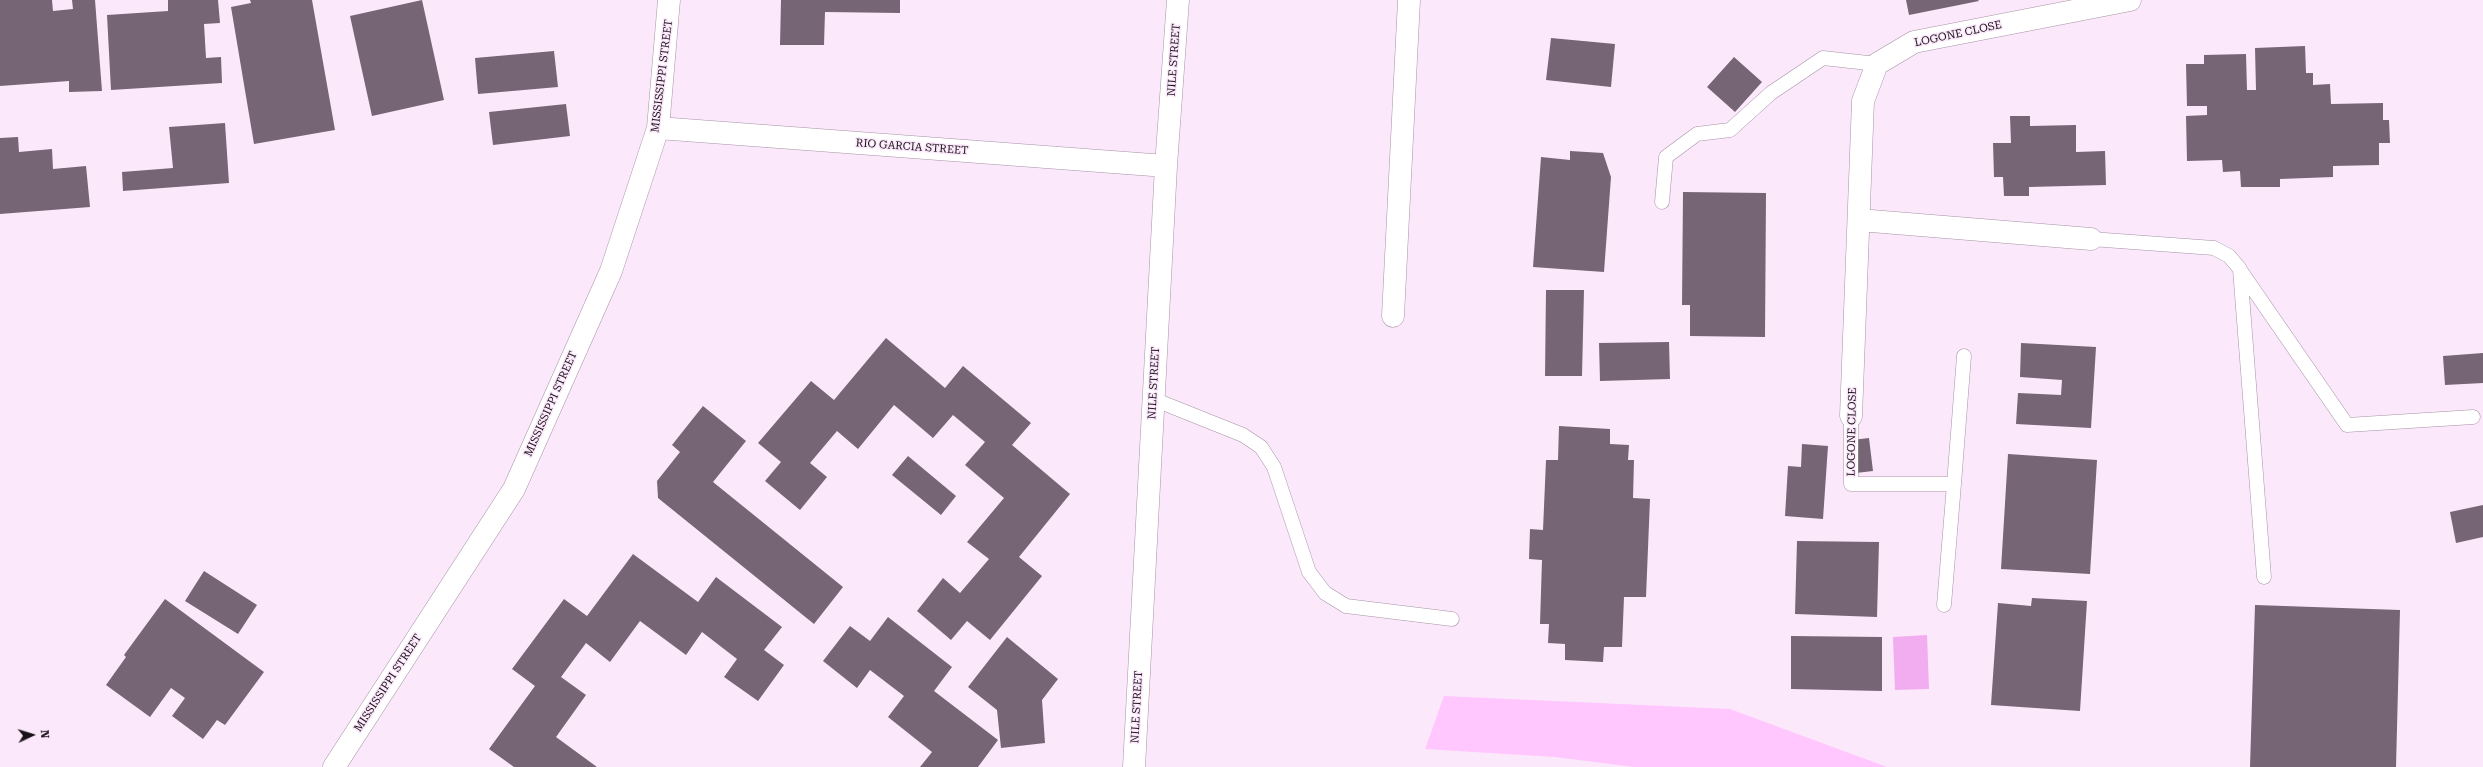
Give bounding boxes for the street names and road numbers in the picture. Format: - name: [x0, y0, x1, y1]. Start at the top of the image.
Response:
- street label: LOGONE CLOSE: [1913, 18, 2003, 50]
- street label: MISSISSIPPI STREET: [649, 19, 675, 133]
- street label: NILE STREET: [1165, 23, 1183, 97]
- street label: RIO GARCIA STREET: [855, 136, 969, 158]
- street label: NILE STREET: [1146, 346, 1162, 420]
- street label: MISSISSIPPI STREET: [522, 349, 580, 459]
- street label: LOGONE CLOSE: [1845, 388, 1859, 476]
- street label: MISSISSIPPI STREET: [351, 632, 425, 734]
- street label: NILE STREET: [1129, 670, 1145, 744]

